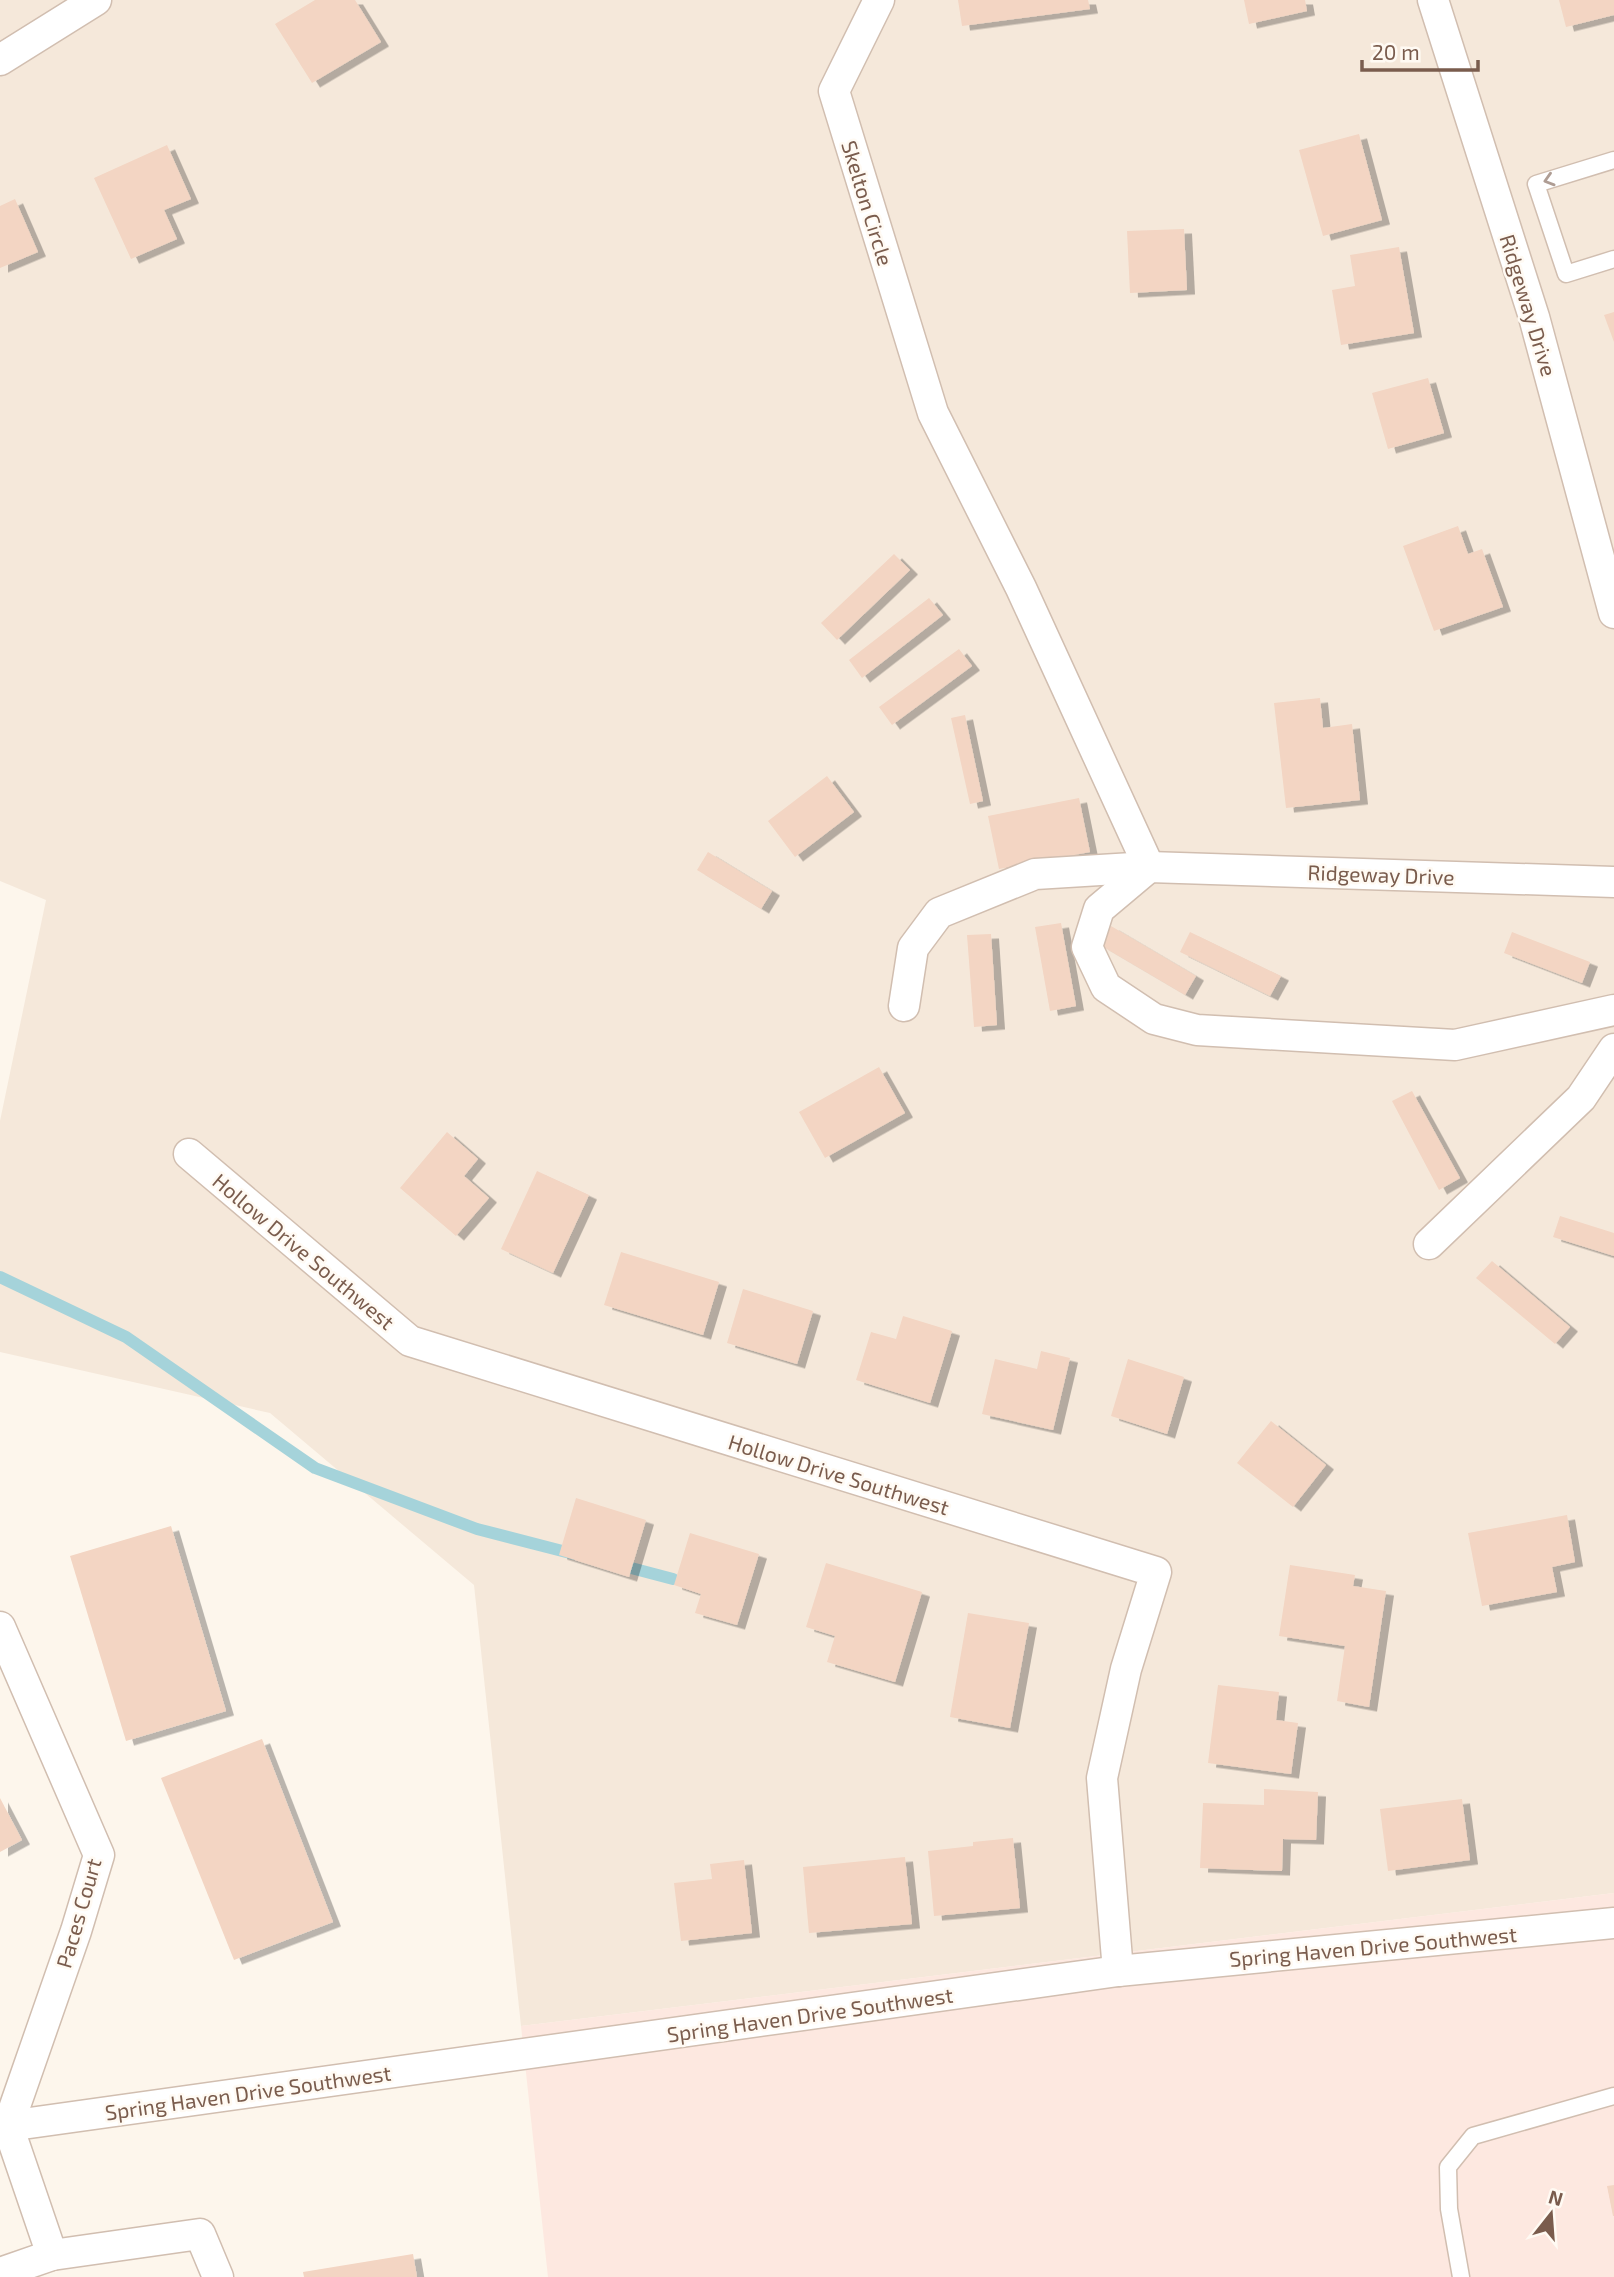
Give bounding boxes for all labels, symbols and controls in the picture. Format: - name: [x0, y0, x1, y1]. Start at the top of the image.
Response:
- scale bar: [1362, 28, 1478, 72]
- text: 20 m: [1372, 39, 1420, 64]
- street label: Skelton Circle: [837, 137, 899, 269]
- one-way arrow: [1543, 172, 1555, 186]
- street label: Ridgeway Drive: [1496, 231, 1562, 379]
- street label: Ridgeway Drive: [1307, 859, 1455, 889]
- street label: Hollow Drive Southwest: [208, 1168, 400, 1334]
- street label: Hollow Drive Southwest: [726, 1429, 952, 1519]
- street label: Paces Court: [50, 1855, 106, 1971]
- street label: Spring Haven Drive Southwest: [1228, 1921, 1518, 1971]
- street label: Spring Haven Drive Southwest: [665, 1982, 955, 2046]
- street label: Spring Haven Drive Southwest: [103, 2060, 393, 2124]
- north arrow: [1516, 2179, 1586, 2249]
- text: N: [1546, 2184, 1566, 2210]

